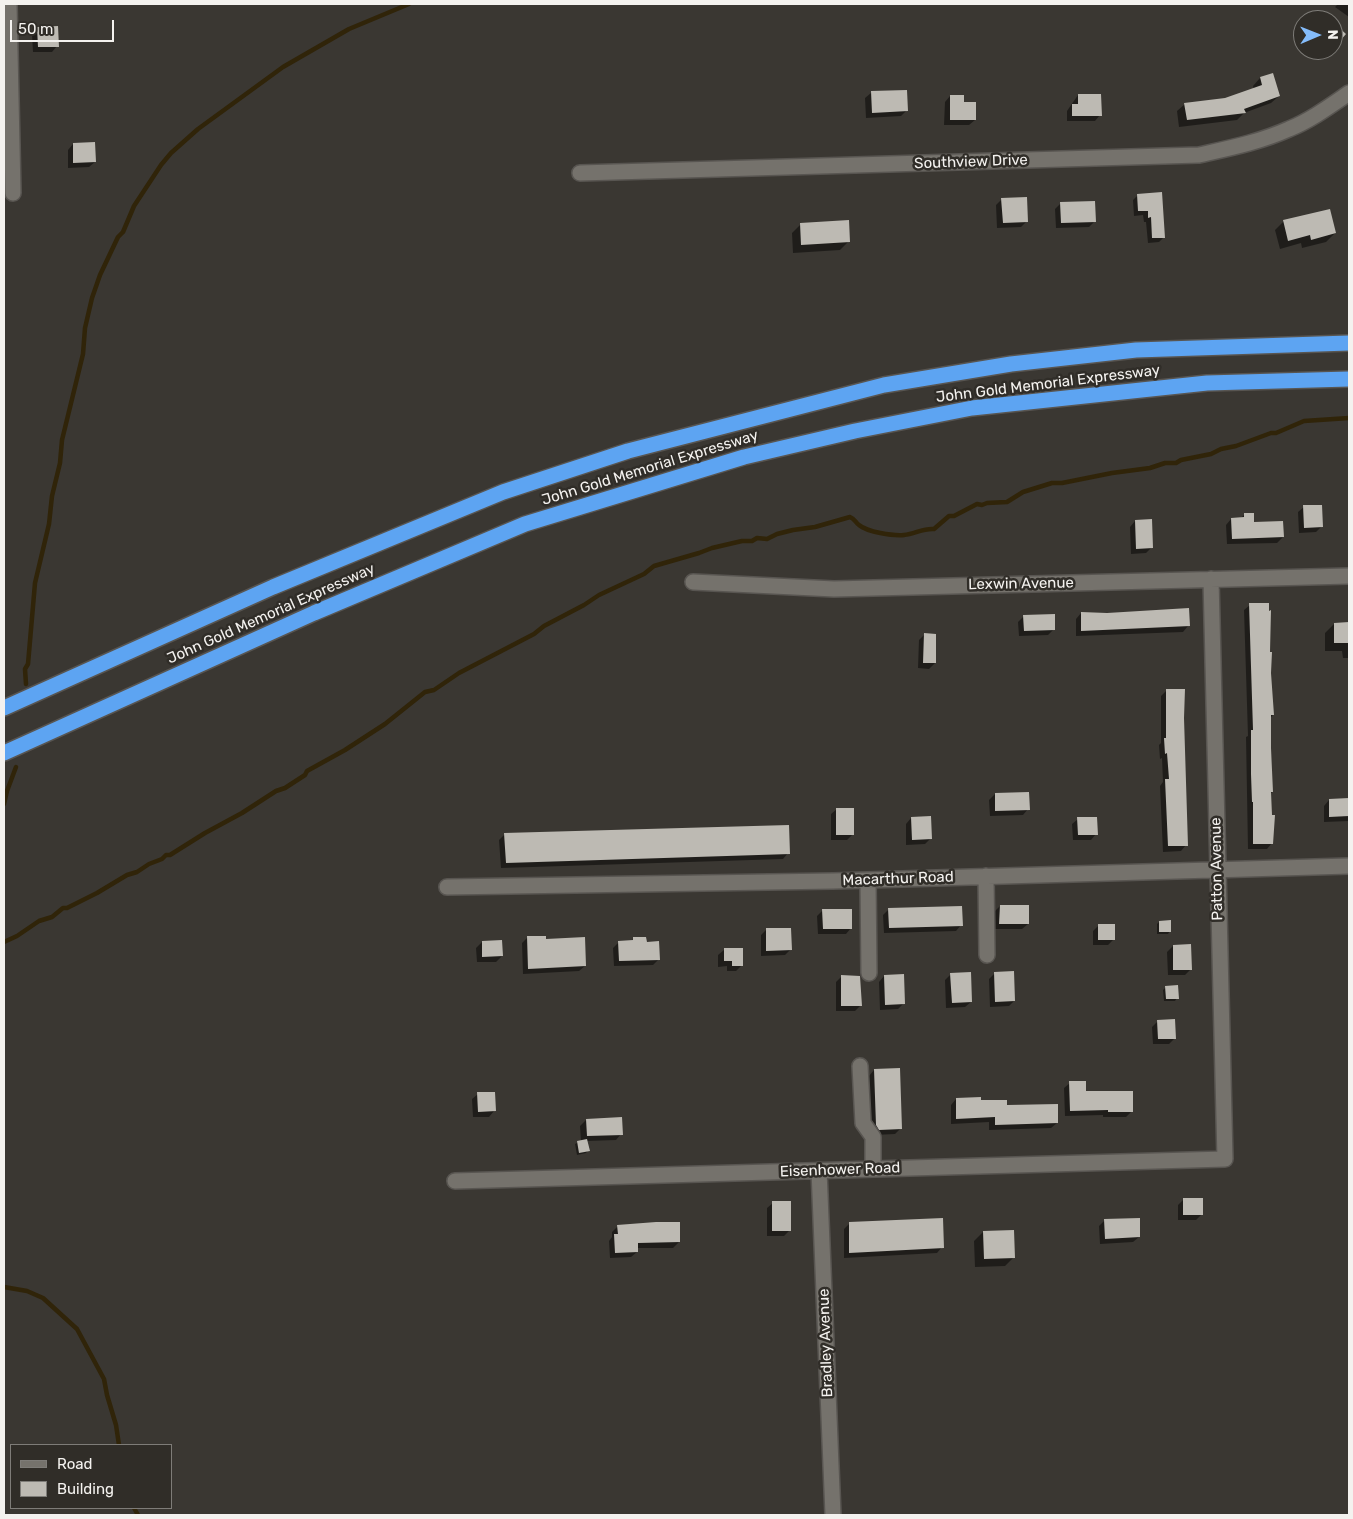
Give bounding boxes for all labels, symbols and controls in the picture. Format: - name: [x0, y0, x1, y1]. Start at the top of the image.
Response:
- scale bar: [12, 10, 116, 42]
- north arrow: [1293, 10, 1343, 60]
- text: 50 m: [18, 20, 53, 38]
- text: N: [1324, 30, 1341, 40]
- street label: Southview Drive: [914, 151, 1028, 173]
- street label: John Gold Memorial Expressway: [935, 361, 1161, 407]
- street label: John Gold Memorial Expressway: [539, 426, 761, 510]
- street label: John Gold Memorial Expressway: [164, 560, 378, 668]
- street label: Lexwin Avenue: [968, 574, 1074, 594]
- street label: Patton Avenue: [1207, 817, 1227, 921]
- street label: Macarthur Road: [842, 868, 954, 890]
- street label: Eisenhower Road: [779, 1159, 901, 1181]
- street label: Bradley Avenue: [815, 1288, 837, 1398]
- legend: [10, 1444, 172, 1509]
- text: Road: [57, 1455, 93, 1473]
- text: Building: [57, 1480, 114, 1498]

